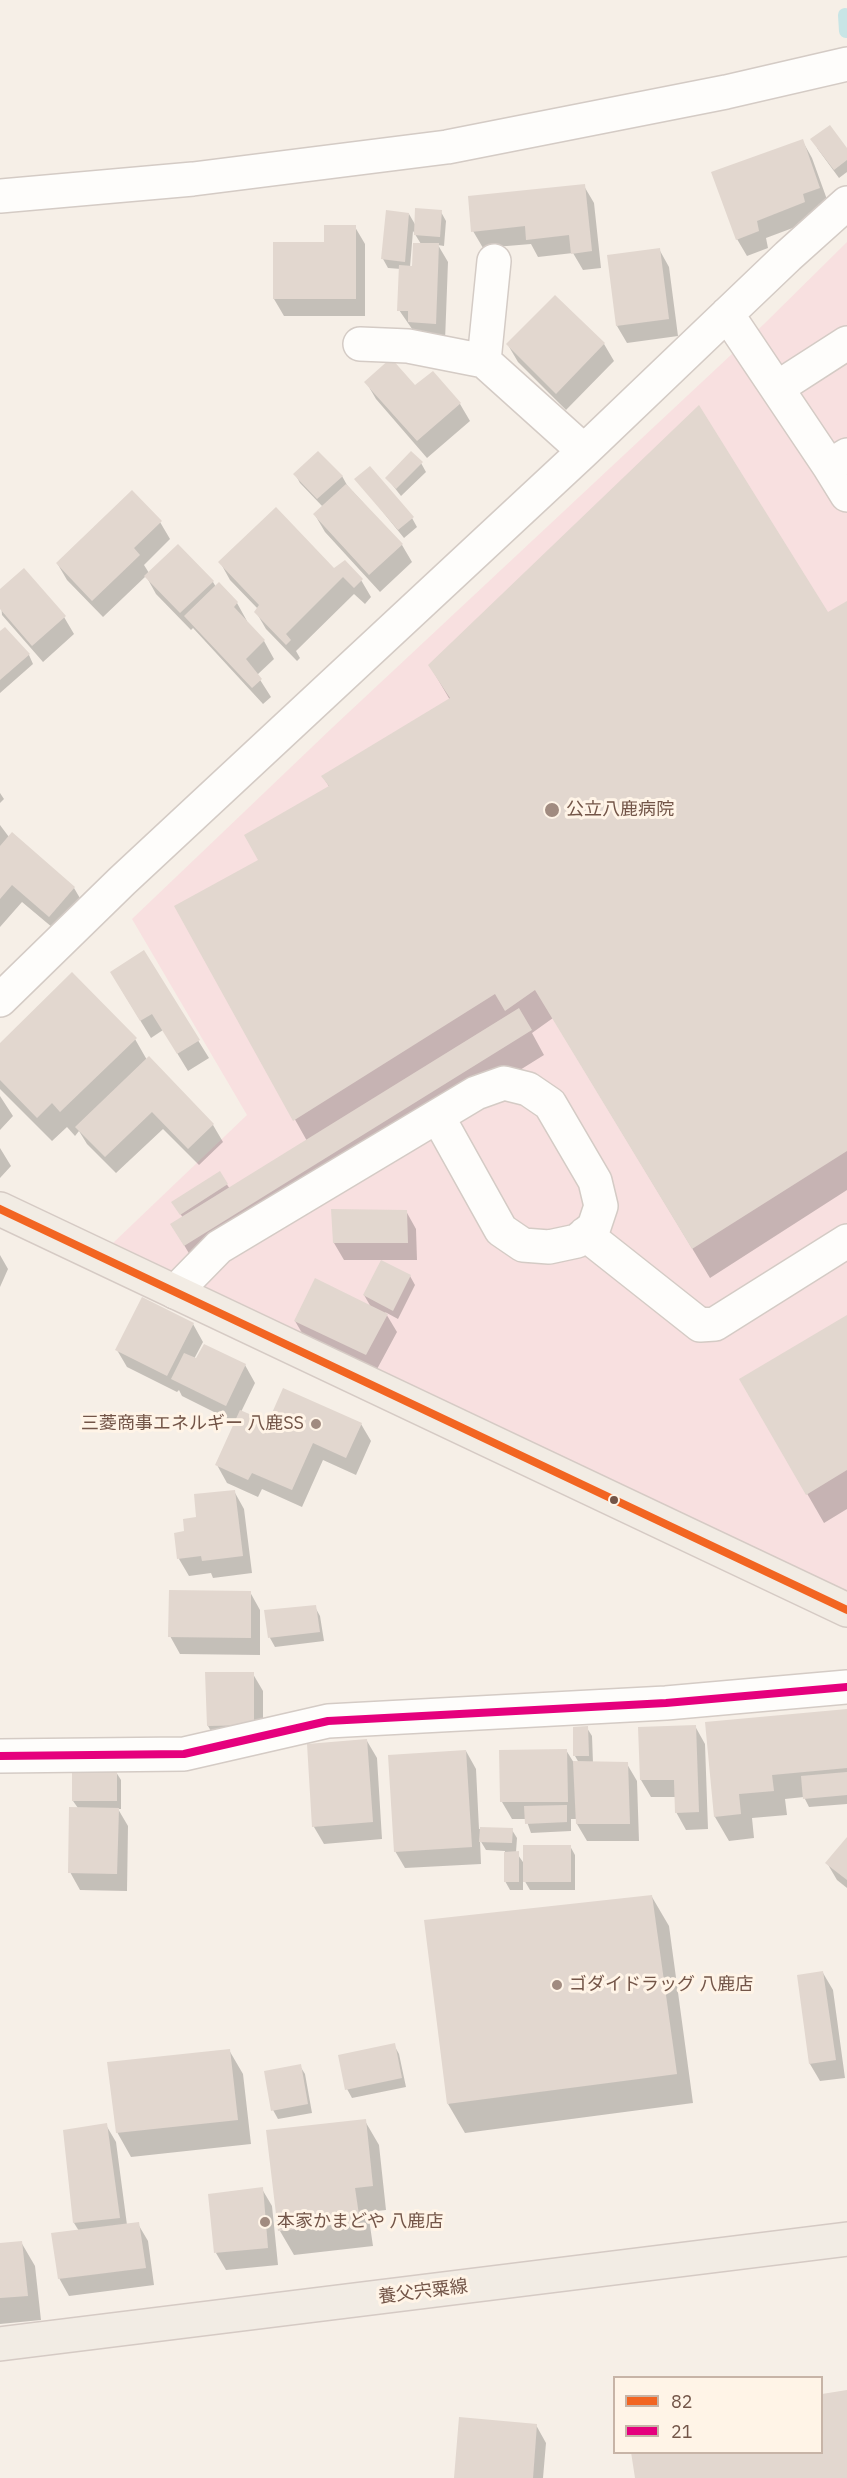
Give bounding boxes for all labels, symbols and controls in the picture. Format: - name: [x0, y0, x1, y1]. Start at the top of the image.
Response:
- place label: 公立八鹿病院: [566, 799, 674, 821]
- marker: 公立八鹿病院: [543, 801, 561, 819]
- place label: 三菱商事エネルギー 八鹿SS: [81, 1413, 304, 1435]
- marker: 三菱商事エネルギー 八鹿SS: [309, 1417, 323, 1431]
- unlabelled marker: [608, 1494, 620, 1506]
- place label: ゴダイドラッグ 八鹿店: [569, 1974, 753, 1996]
- marker: ゴダイドラッグ 八鹿店: [550, 1978, 564, 1992]
- place label: 本家かまどや 八鹿店: [277, 2211, 443, 2233]
- marker: 本家かまどや 八鹿店: [258, 2215, 272, 2229]
- street label: 養父宍粟線: [377, 2276, 469, 2308]
- legend: [613, 2376, 823, 2454]
- text: 82: [671, 2390, 693, 2413]
- text: 21: [671, 2420, 693, 2443]

